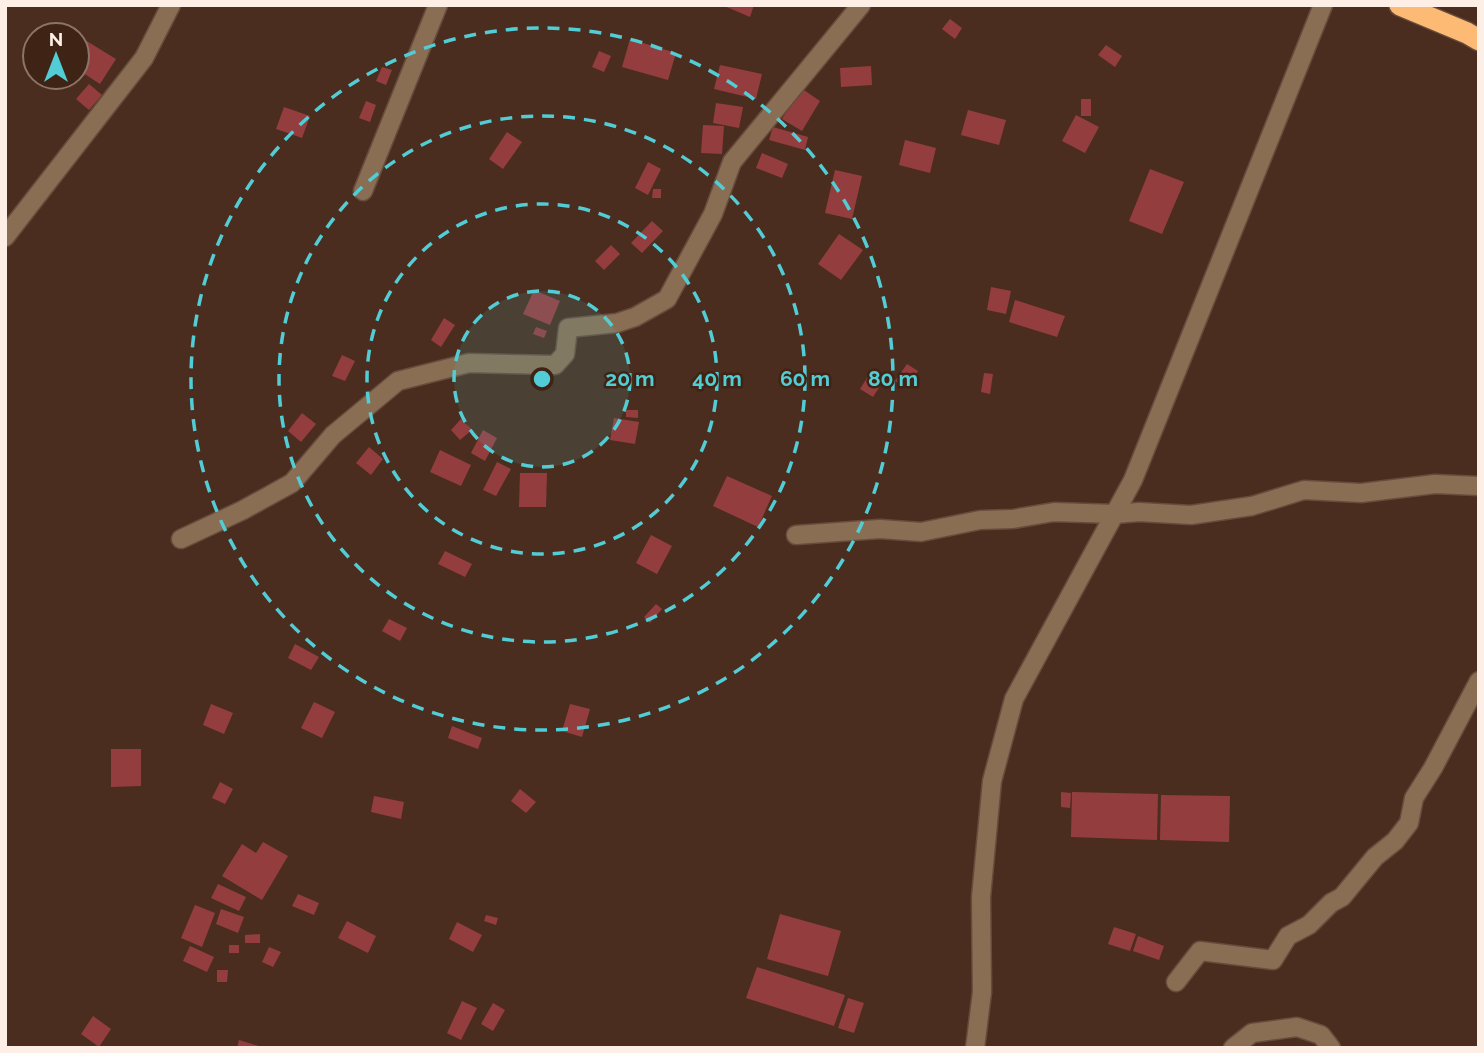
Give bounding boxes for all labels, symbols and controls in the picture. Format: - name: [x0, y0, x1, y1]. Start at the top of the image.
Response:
- north arrow: [21, 21, 91, 91]
- text: N: [49, 28, 63, 50]
- text: 20 m: [605, 366, 655, 391]
- text: 40 m: [692, 366, 742, 391]
- text: 60 m: [780, 366, 830, 391]
- text: 80 m: [868, 366, 918, 391]
- centre of rings: [530, 367, 554, 391]

